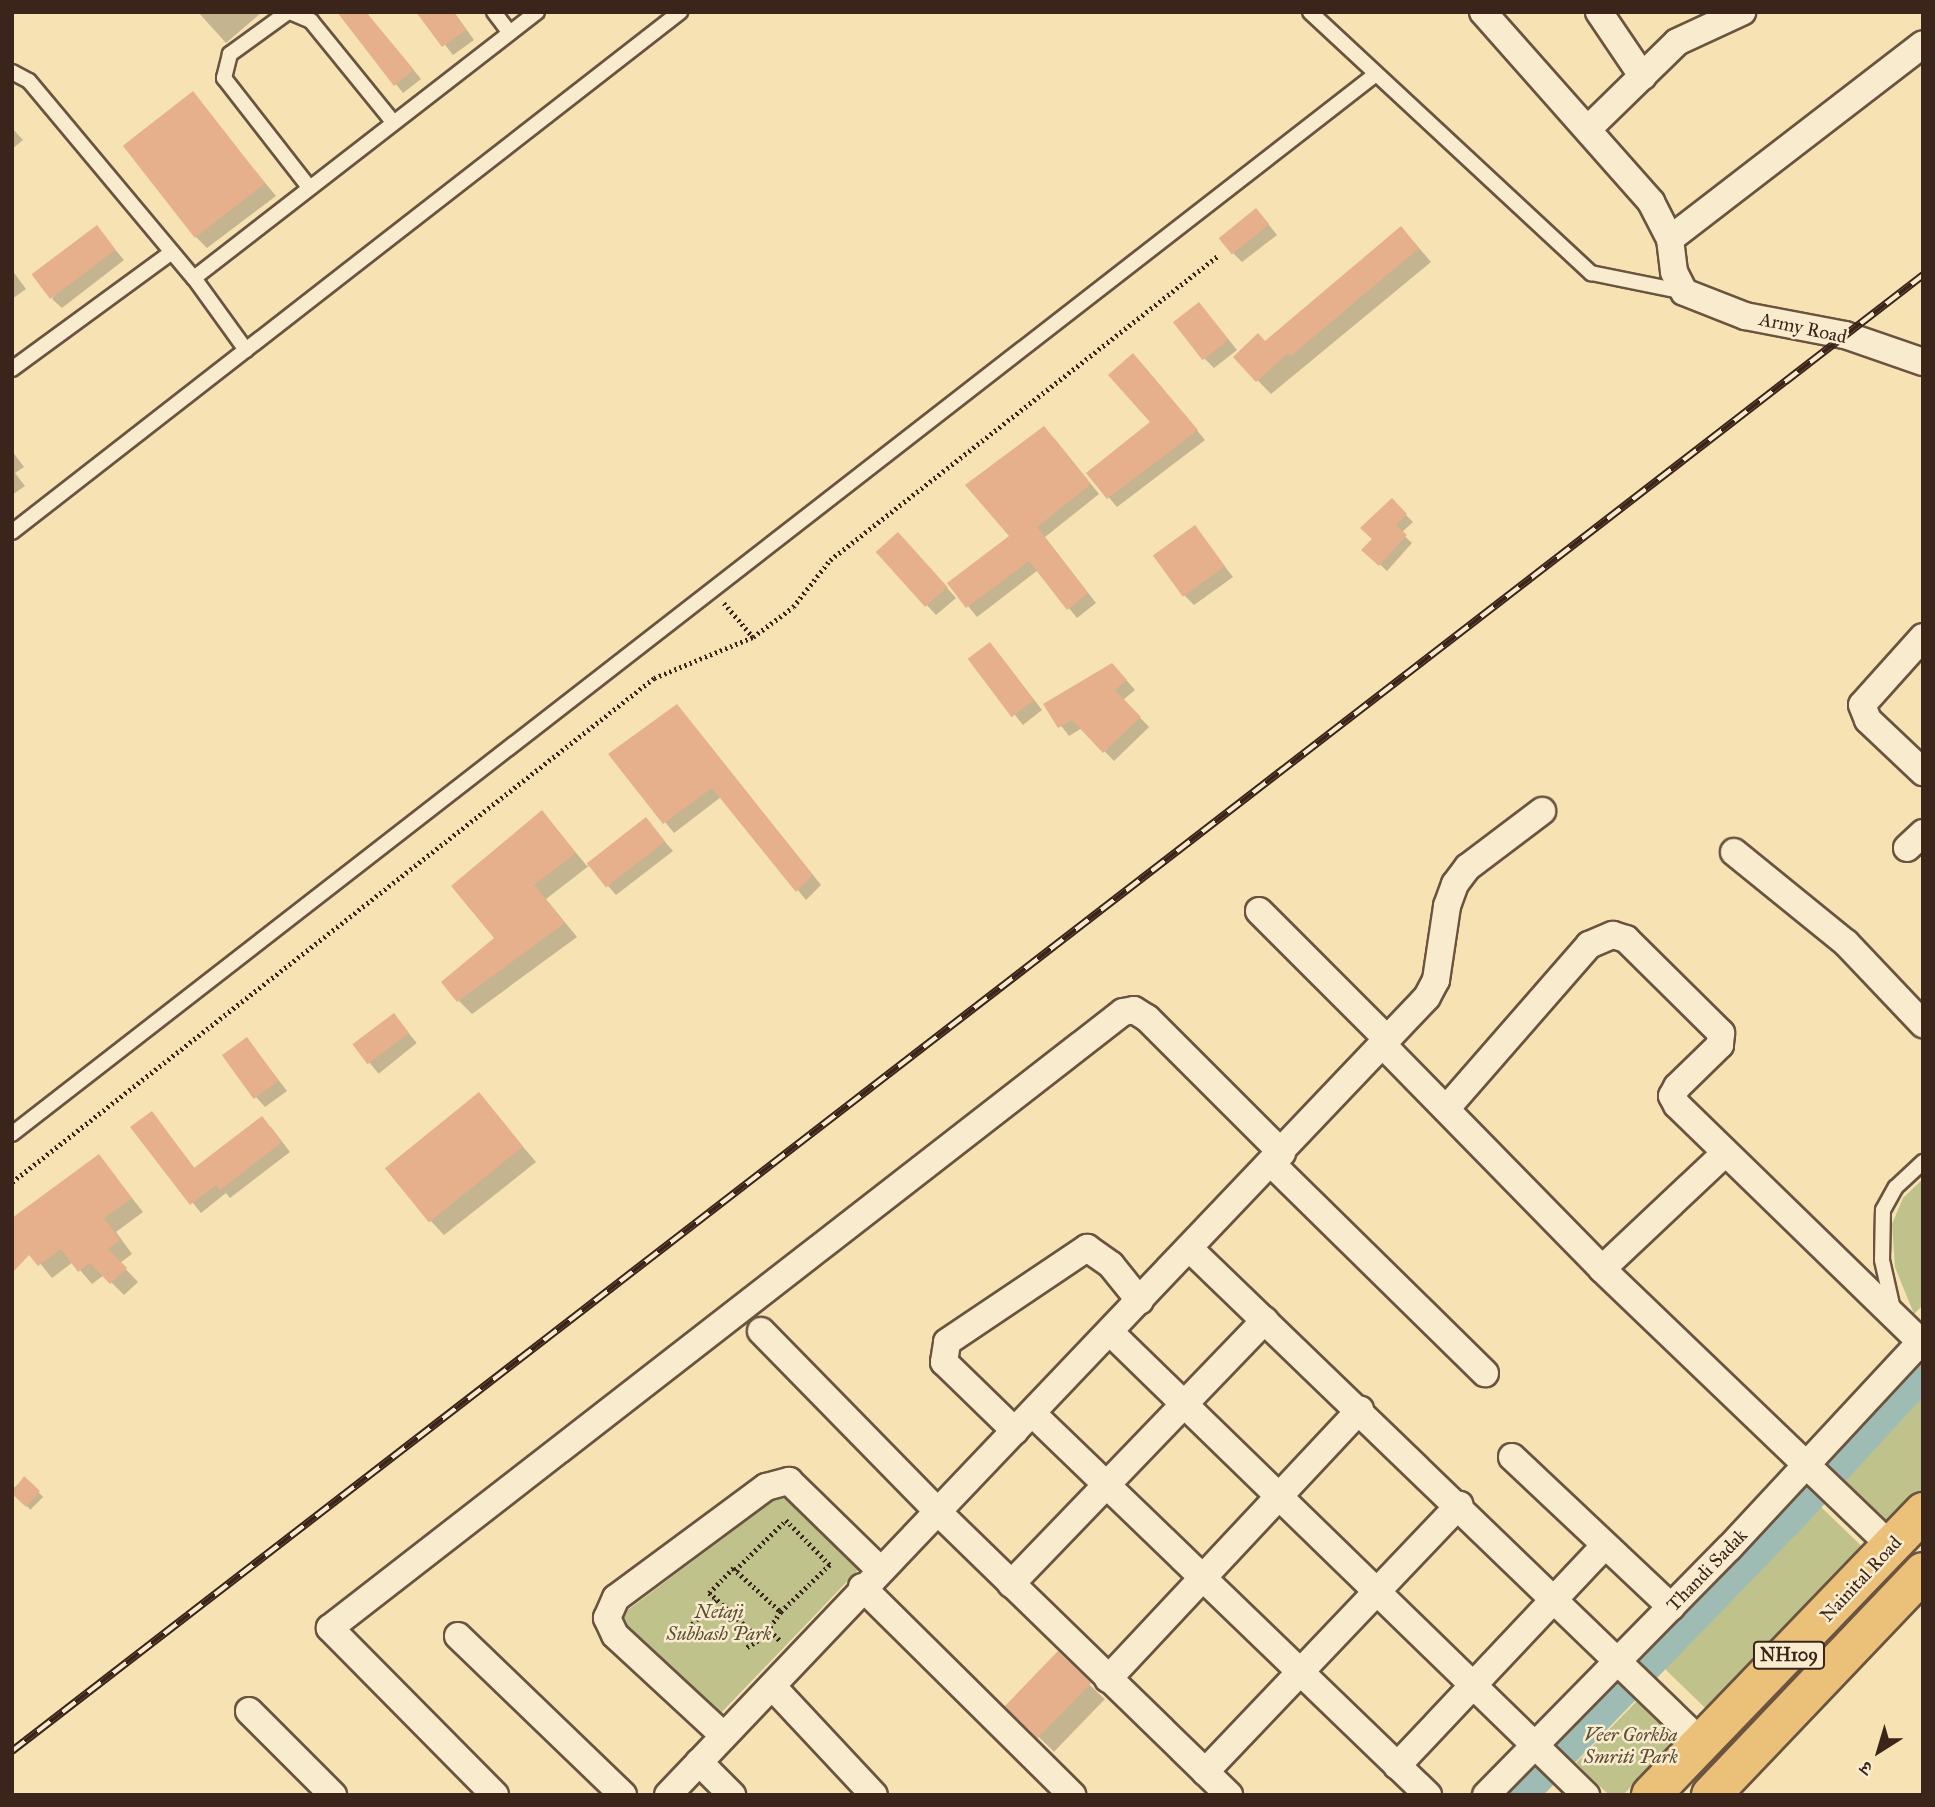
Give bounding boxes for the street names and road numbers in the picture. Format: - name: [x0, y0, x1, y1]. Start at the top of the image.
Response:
- street label: Army Road: [1757, 308, 1849, 348]
- street label: Thandi Sadak: [1662, 1524, 1752, 1616]
- street label: Nainital Road: [1816, 1531, 1906, 1627]
- road number: NH109: [1752, 1640, 1826, 1670]

